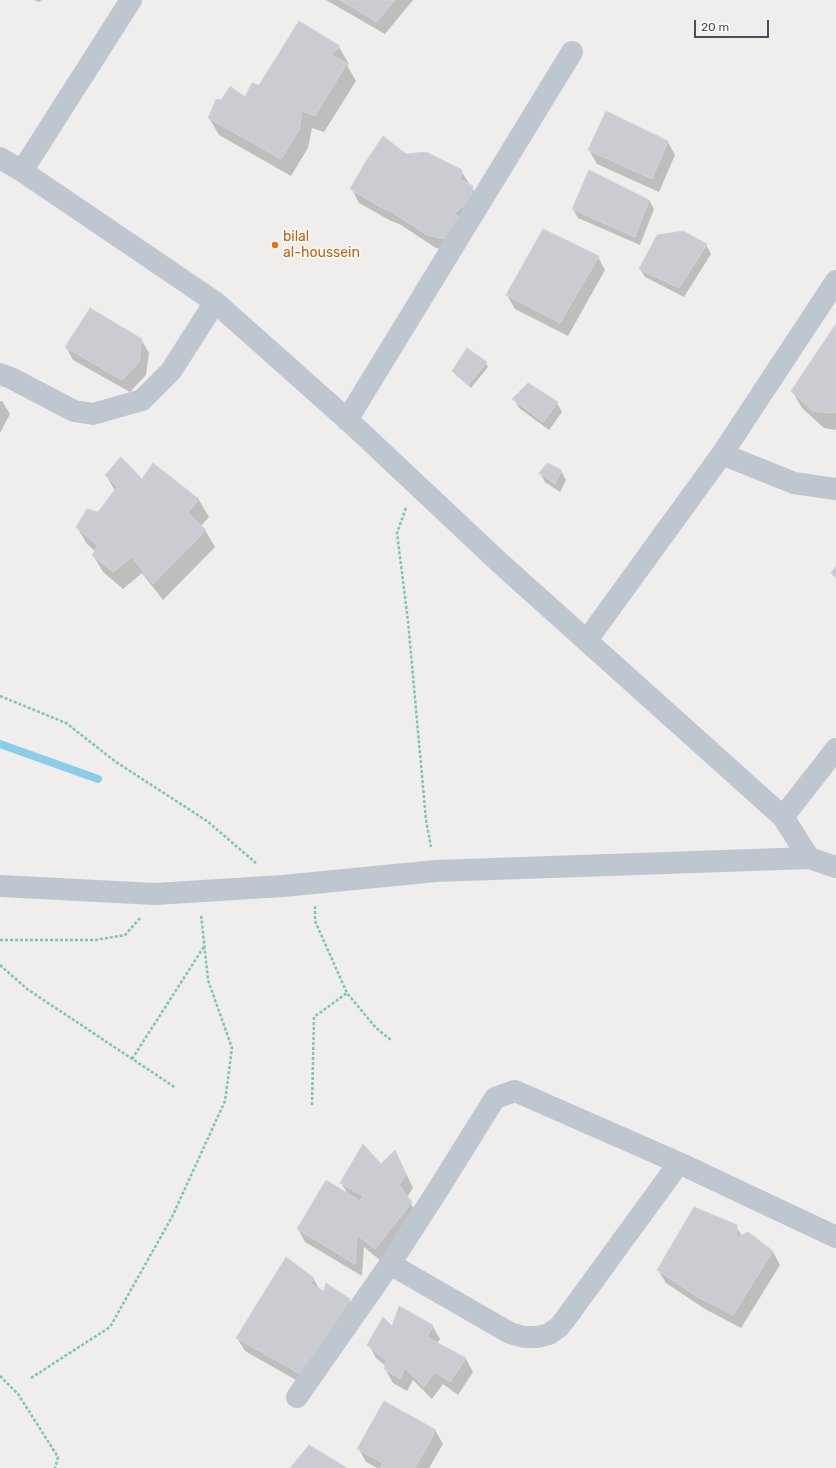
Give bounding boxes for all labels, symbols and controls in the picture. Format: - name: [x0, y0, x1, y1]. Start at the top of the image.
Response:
- scale bar: [696, 12, 771, 38]
- text: 20 m: [701, 20, 729, 34]
- place label: bilal al-houssein: [283, 229, 360, 262]
- marker: bilal al-houssein: [270, 240, 280, 250]

